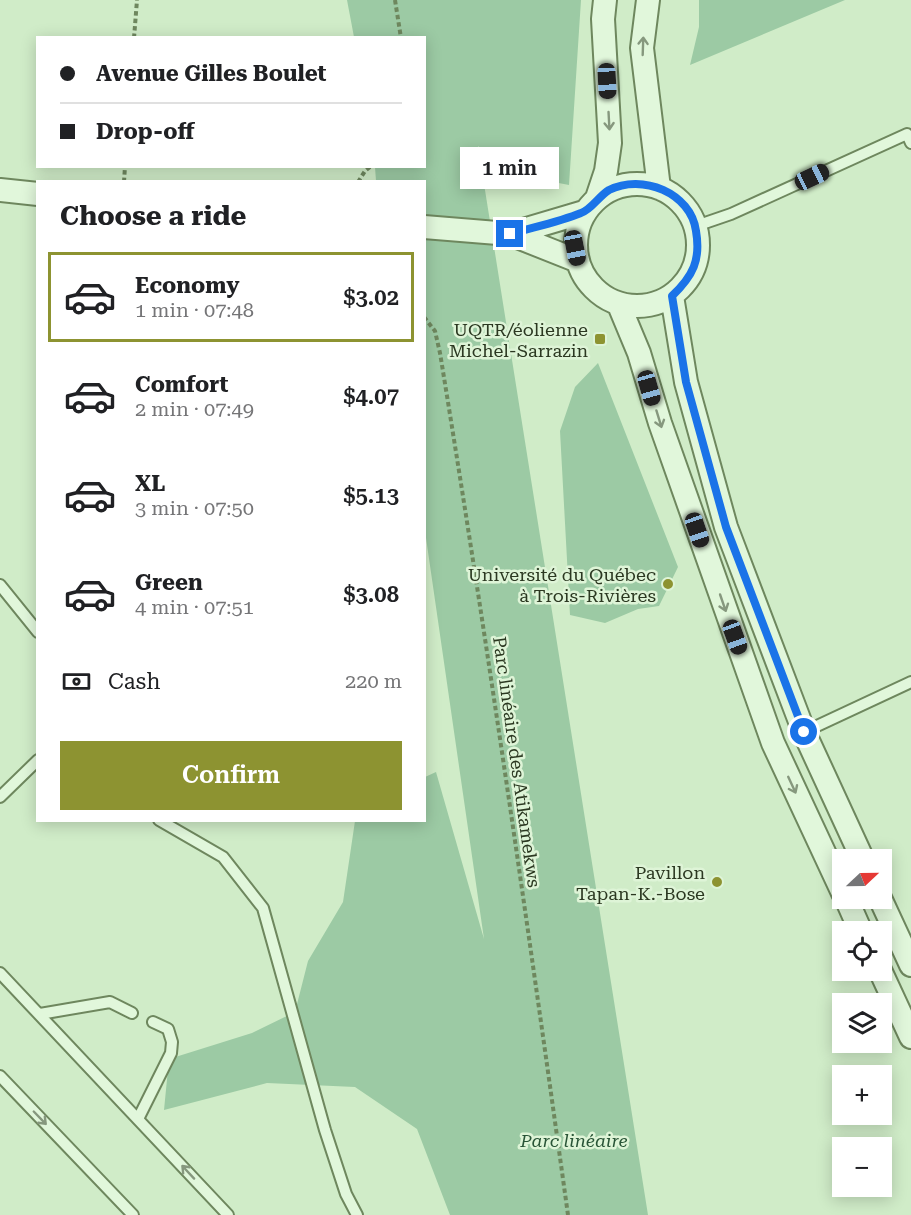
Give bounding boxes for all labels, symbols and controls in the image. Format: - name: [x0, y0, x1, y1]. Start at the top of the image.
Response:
- one-way arrow: [638, 37, 649, 57]
- text: Avenue Gilles Boulet: [96, 61, 327, 86]
- car: [597, 63, 617, 99]
- one-way arrow: [603, 111, 614, 131]
- text: Drop-off: [96, 119, 194, 144]
- callout: 1 min: [460, 147, 560, 189]
- text: 1 min: [482, 156, 537, 180]
- car: [792, 161, 832, 193]
- text: Choose a ride: [60, 200, 246, 232]
- route end: [496, 220, 523, 247]
- car: [563, 229, 587, 267]
- icon: car: [63, 270, 117, 324]
- text: Economy: [135, 273, 239, 298]
- text: $3.02: [343, 285, 399, 310]
- text: 1 min · 07:48: [135, 298, 254, 322]
- place label: UQTR/éolienne Michel-Sarrazin: [449, 319, 588, 361]
- marker: UQTR/éolienne Michel-Sarrazin: [593, 332, 607, 346]
- car: [635, 368, 663, 408]
- icon: car: [63, 369, 117, 423]
- text: Comfort: [135, 372, 228, 397]
- text: $4.07: [343, 384, 399, 409]
- text: 2 min · 07:49: [135, 397, 254, 421]
- one-way arrow: [654, 409, 665, 428]
- icon: car: [63, 468, 117, 522]
- text: XL: [135, 471, 165, 496]
- text: $5.13: [343, 483, 399, 508]
- text: 3 min · 07:50: [135, 496, 254, 520]
- car: [683, 510, 711, 550]
- place label: Université du Québec à Trois-Rivières: [468, 564, 656, 606]
- icon: car: [63, 567, 117, 621]
- text: Green: [135, 570, 203, 595]
- marker: Université du Québec à Trois-Rivières: [661, 577, 675, 591]
- text: $3.08: [343, 582, 399, 607]
- one-way arrow: [719, 593, 730, 612]
- text: 4 min · 07:51: [135, 595, 254, 619]
- car: [720, 617, 750, 657]
- street label: Parc linéaire des Atikamekws: [489, 635, 545, 889]
- icon: cash: [60, 665, 93, 698]
- text: Cash: [108, 669, 160, 694]
- text: 220 m: [345, 669, 402, 693]
- route start: [790, 718, 817, 745]
- button: Confirm: [60, 741, 402, 810]
- one-way arrow: [787, 776, 799, 794]
- north arrow: [832, 849, 892, 909]
- map controls: [832, 849, 892, 1197]
- place label: Pavillon Tapan-K.-Bose: [576, 862, 705, 904]
- marker: Pavillon Tapan-K.-Bose: [710, 875, 724, 889]
- button: locate: [832, 921, 892, 981]
- button: layers: [832, 993, 892, 1053]
- button: +: [832, 1065, 892, 1125]
- one-way arrow: [33, 1110, 47, 1125]
- park label: Parc linéaire: [519, 1130, 628, 1151]
- button: −: [832, 1137, 892, 1197]
- one-way arrow: [181, 1165, 195, 1180]

